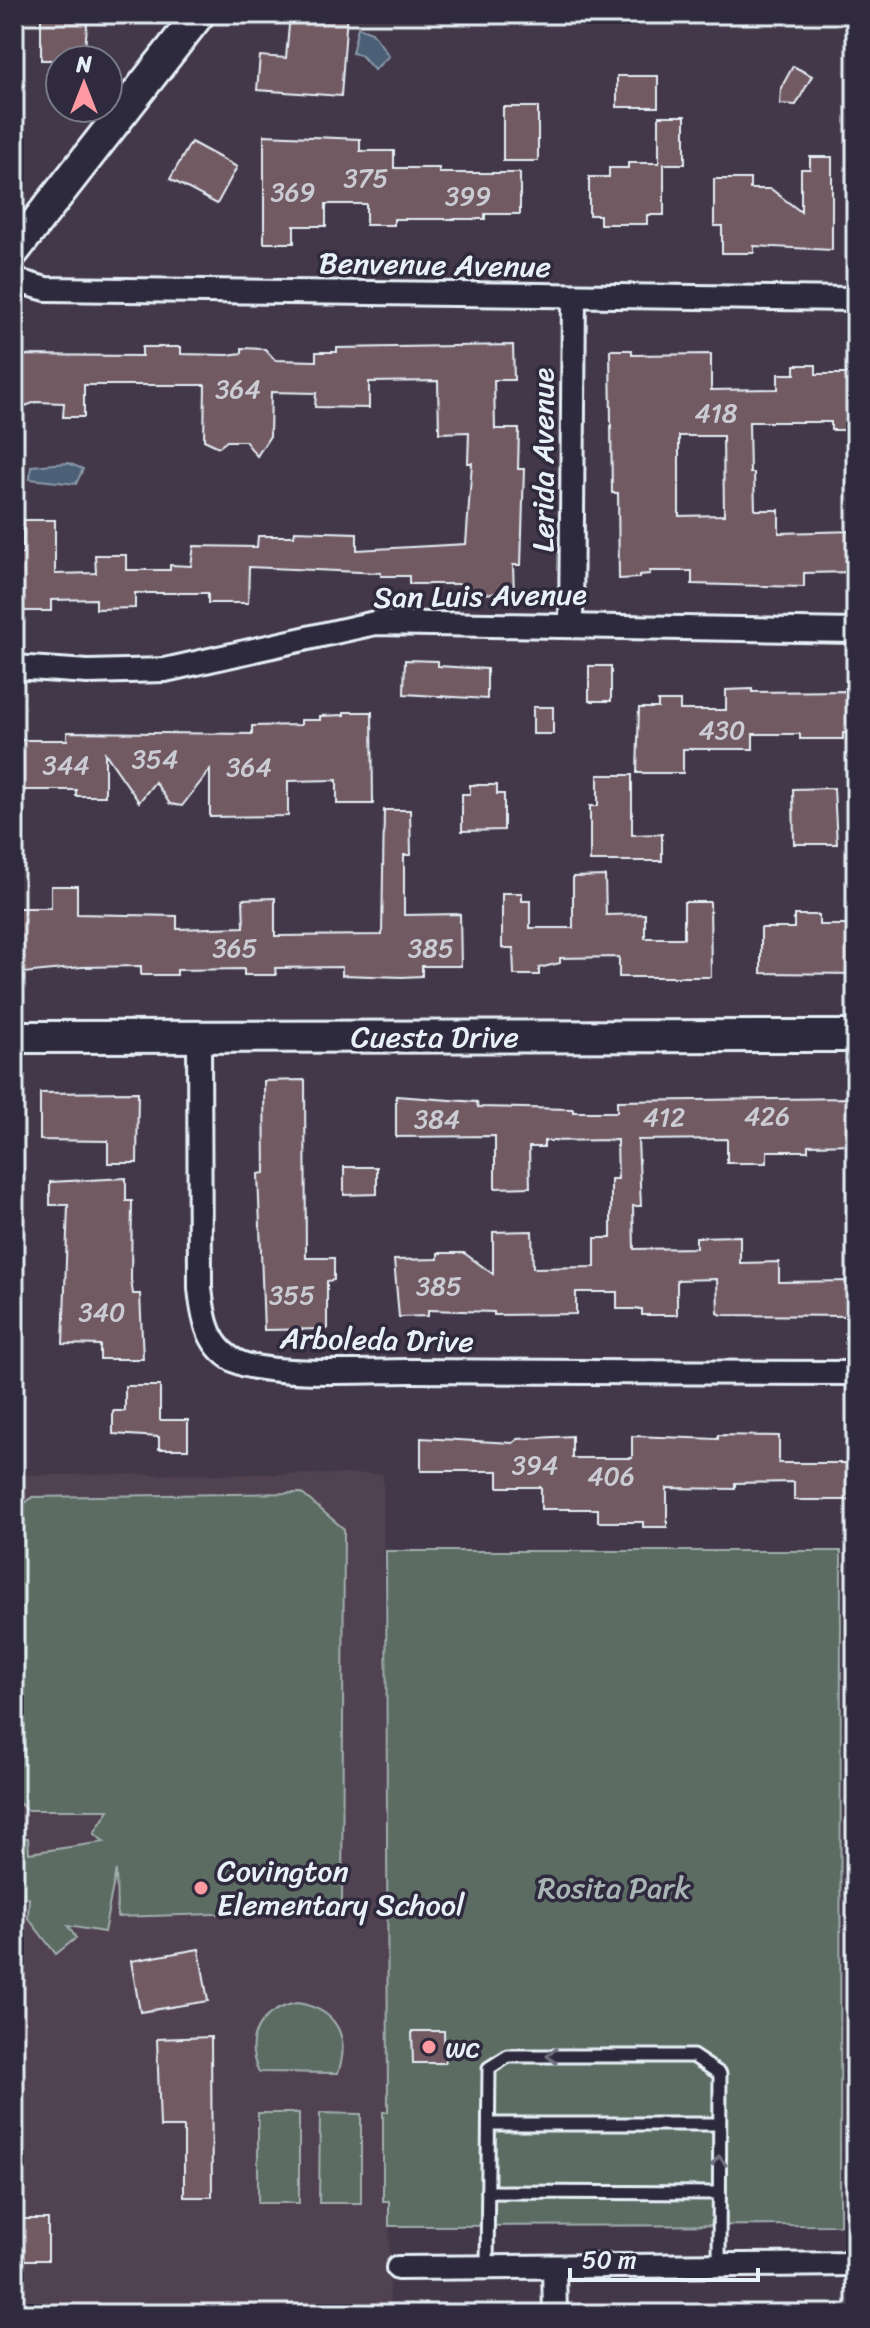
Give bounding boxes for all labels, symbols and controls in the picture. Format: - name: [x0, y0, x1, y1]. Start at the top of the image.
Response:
- north arrow: [44, 44, 124, 124]
- text: N: [75, 45, 92, 84]
- house number: 375: [343, 155, 389, 201]
- house number: 369: [270, 169, 316, 215]
- house number: 399: [445, 173, 491, 219]
- street label: Benvenue Avenue: [318, 236, 552, 294]
- house number: 364: [215, 366, 261, 412]
- street label: Lerida Avenue: [516, 368, 570, 552]
- house number: 418: [694, 390, 738, 436]
- street label: San Luis Avenue: [373, 567, 587, 625]
- house number: 430: [699, 707, 745, 753]
- house number: 354: [132, 736, 178, 782]
- house number: 344: [43, 742, 89, 788]
- house number: 364: [226, 744, 272, 790]
- house number: 365: [213, 925, 258, 971]
- house number: 385: [408, 925, 454, 971]
- street label: Cuesta Drive: [351, 1010, 519, 1064]
- house number: 426: [744, 1093, 790, 1139]
- house number: 412: [643, 1094, 685, 1140]
- house number: 384: [414, 1096, 460, 1142]
- house number: 385: [416, 1263, 462, 1309]
- house number: 355: [269, 1272, 315, 1318]
- house number: 340: [79, 1289, 125, 1335]
- street label: Arboleda Drive: [279, 1311, 474, 1369]
- house number: 394: [512, 1442, 558, 1488]
- house number: 406: [587, 1453, 635, 1499]
- place label: Covington Elementary School: [217, 1844, 465, 1932]
- park label: Rosita Park: [538, 1861, 692, 1915]
- marker: Covington Elementary School: [192, 1879, 210, 1897]
- place label: wc: [445, 2020, 481, 2074]
- marker: wc: [420, 2038, 438, 2056]
- one-way arrow: [545, 2047, 558, 2065]
- one-way arrow: [710, 2154, 728, 2167]
- scale bar: [570, 2232, 758, 2282]
- text: 50 m: [582, 2239, 637, 2281]

